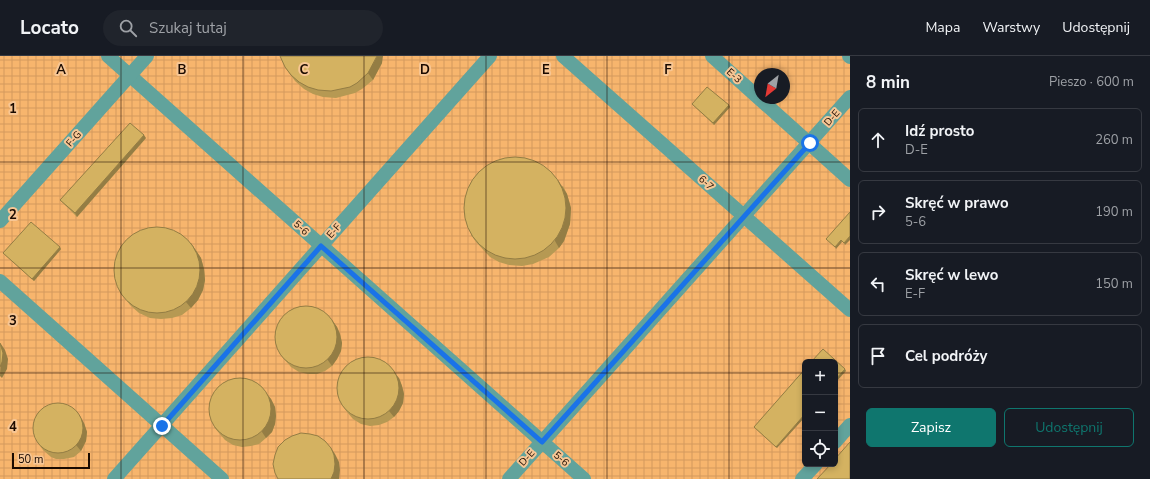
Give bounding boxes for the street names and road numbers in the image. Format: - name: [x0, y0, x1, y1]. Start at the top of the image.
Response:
- street label: E-3: [723, 65, 745, 87]
- street label: D-E: [821, 107, 843, 129]
- street label: F-G: [63, 128, 85, 150]
- street label: 6-7: [695, 172, 717, 194]
- street label: 5-6: [290, 217, 312, 239]
- street label: E-F: [324, 220, 345, 241]
- street label: D-E: [516, 447, 538, 469]
- street label: 5-6: [550, 448, 572, 470]

